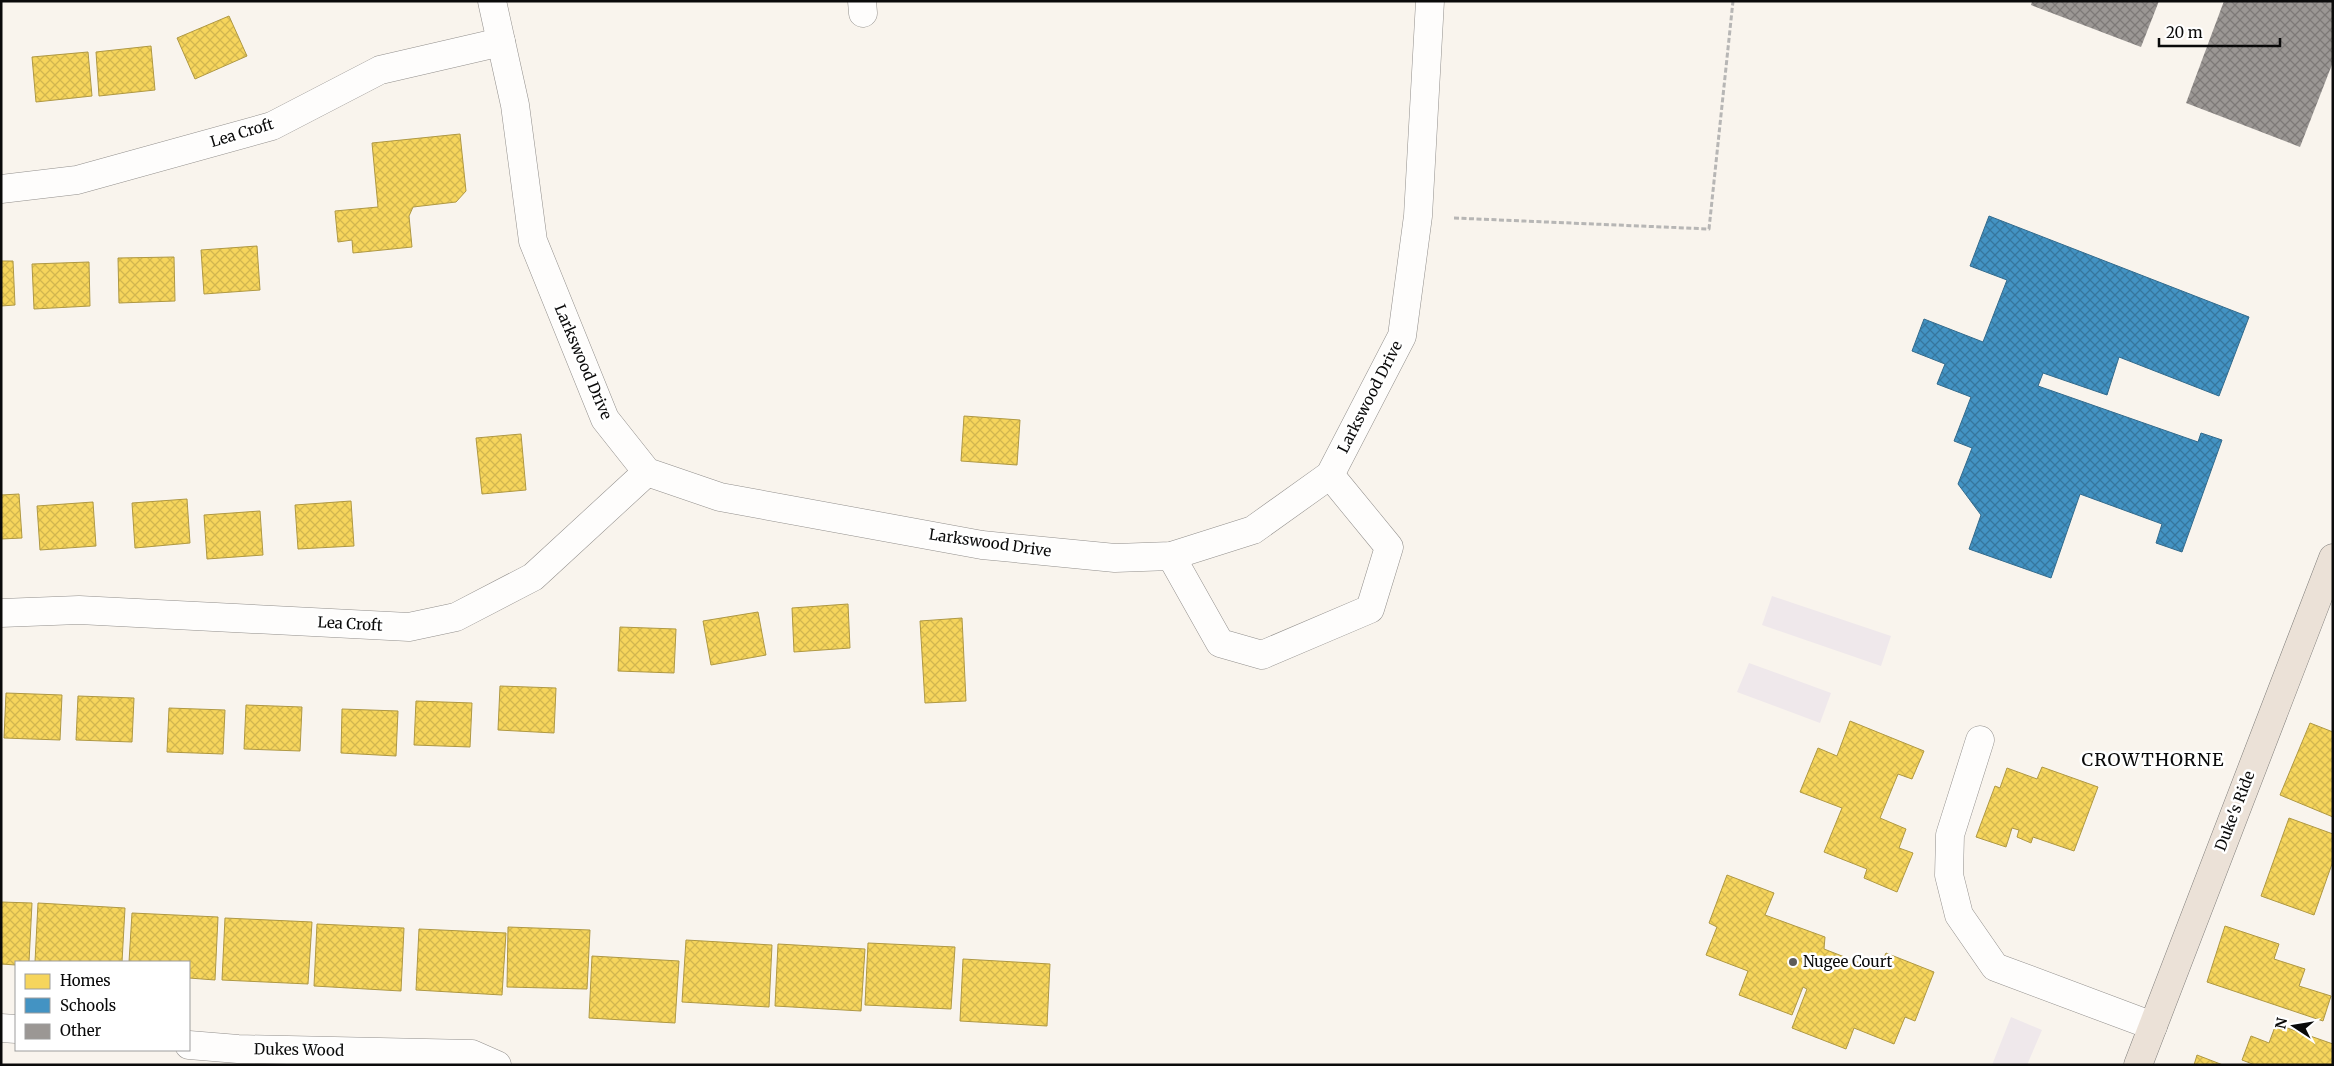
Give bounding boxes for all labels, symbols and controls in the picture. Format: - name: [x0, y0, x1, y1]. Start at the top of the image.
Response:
- scale bar: [2159, 15, 2280, 47]
- text: 20 m: [2166, 23, 2203, 42]
- street label: Lea Croft: [208, 114, 276, 151]
- street label: Larkswood Drive: [551, 301, 616, 422]
- street label: Larkswood Drive: [1333, 337, 1406, 456]
- street label: Larkswood Drive: [928, 525, 1053, 561]
- street label: Lea Croft: [317, 612, 383, 635]
- district label: CROWTHORNE: [2081, 748, 2225, 771]
- street label: Duke's Ride: [2211, 768, 2259, 853]
- place label: Nugee Court: [1803, 952, 1892, 971]
- marker: Nugee Court: [1787, 956, 1799, 968]
- legend: [15, 961, 190, 1051]
- text: Homes: [60, 971, 111, 990]
- text: Schools: [60, 996, 116, 1015]
- north arrow: [2269, 1001, 2319, 1051]
- text: N: [2271, 1016, 2291, 1031]
- text: Other: [60, 1021, 102, 1040]
- street label: Dukes Wood: [254, 1039, 344, 1060]

